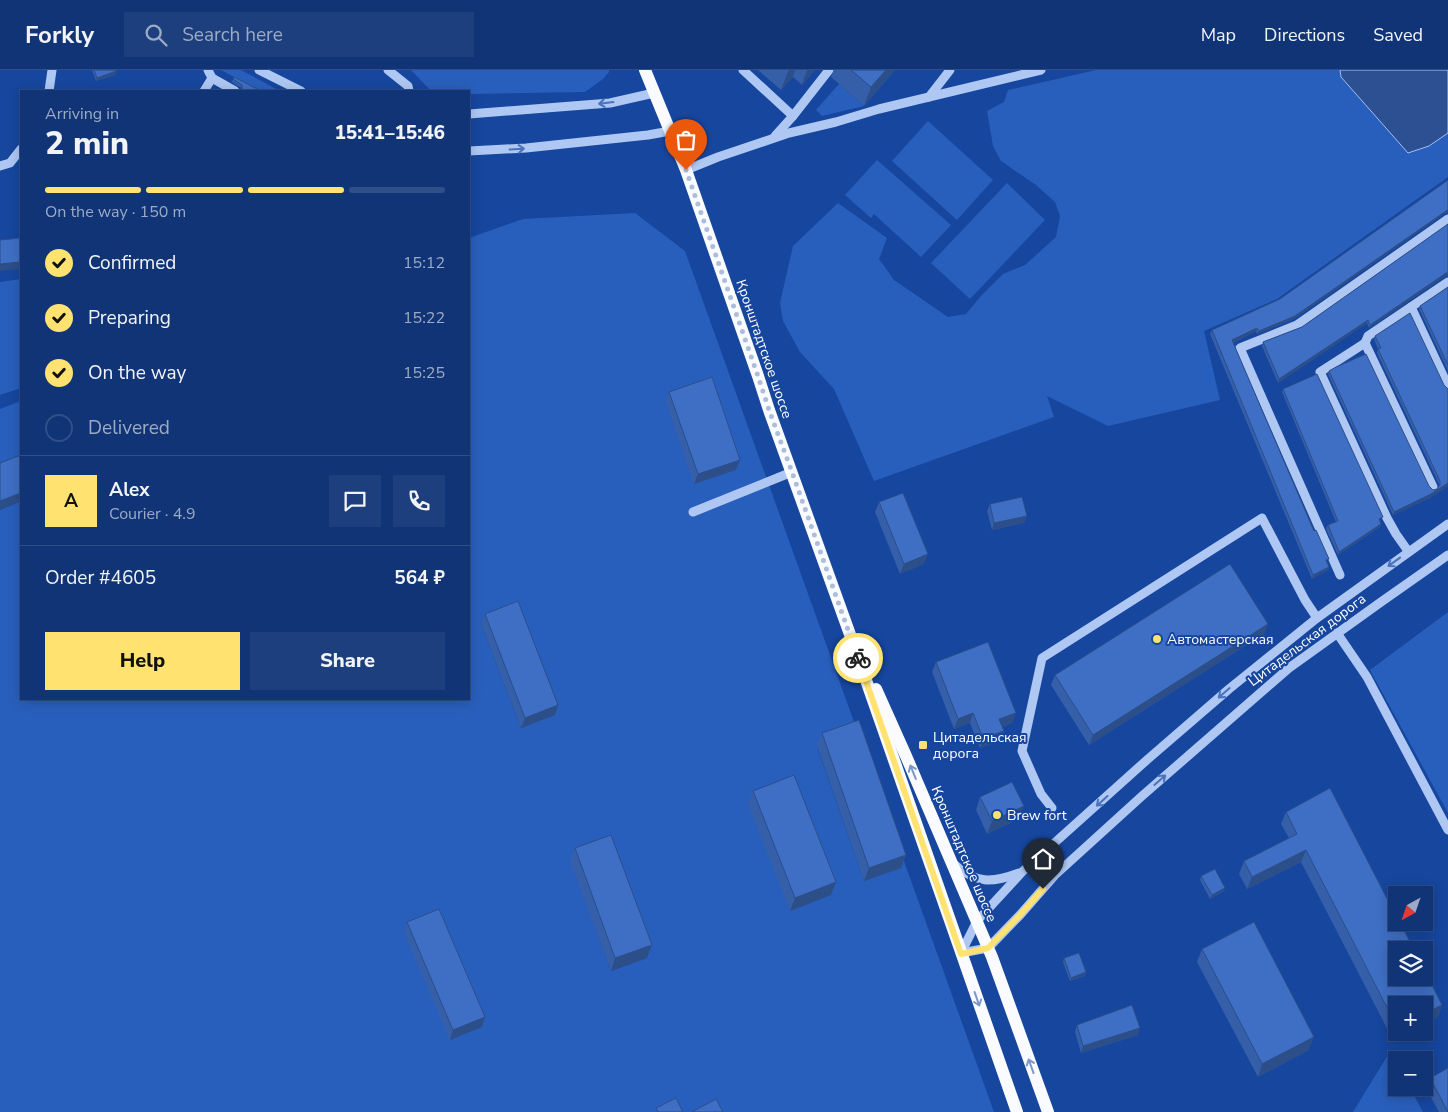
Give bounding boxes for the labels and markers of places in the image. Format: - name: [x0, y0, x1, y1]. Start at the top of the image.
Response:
- pin: [665, 119, 707, 170]
- place label: Автомастерская: [1167, 630, 1274, 649]
- marker: Автомастерская: [1151, 633, 1163, 645]
- place label: Цитадельская дорога: [933, 728, 1027, 763]
- marker: Цитадельская дорога: [917, 739, 929, 751]
- place label: Brew fort: [1007, 806, 1067, 825]
- marker: Brew fort: [991, 809, 1003, 821]
- pin: [1022, 838, 1064, 889]

